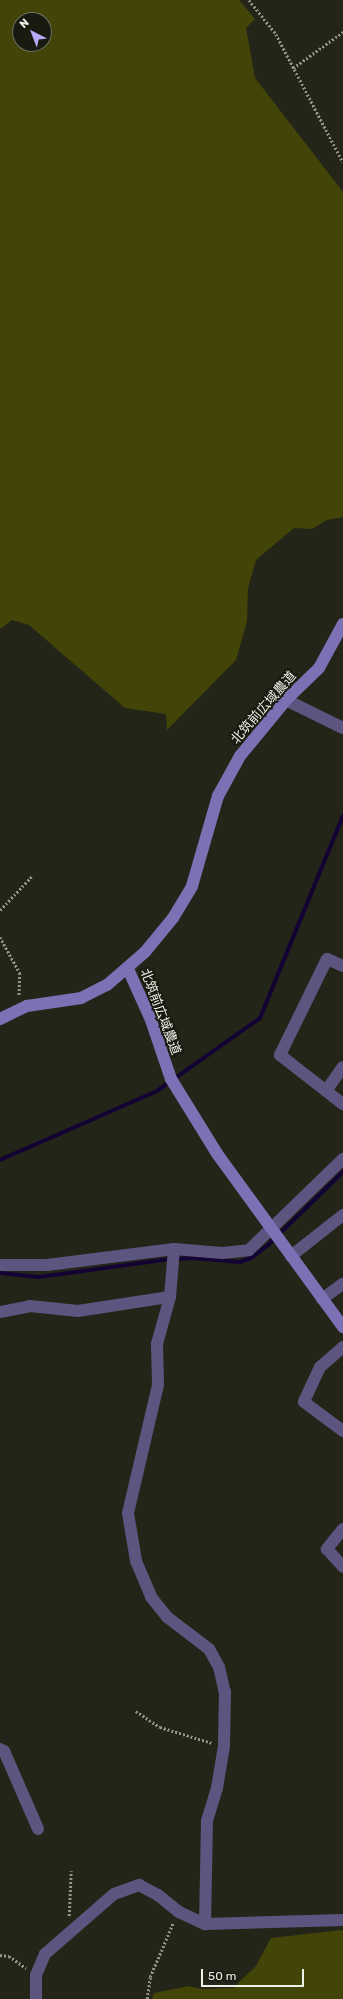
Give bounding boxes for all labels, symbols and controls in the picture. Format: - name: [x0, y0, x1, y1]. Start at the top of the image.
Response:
- north arrow: [12, 12, 52, 52]
- text: N: [17, 16, 32, 31]
- street label: 北筑前広域農道: [228, 669, 300, 747]
- street label: 北筑前広域農道: [136, 967, 184, 1057]
- scale bar: [203, 1961, 306, 1987]
- text: 50 m: [208, 1969, 236, 1983]

